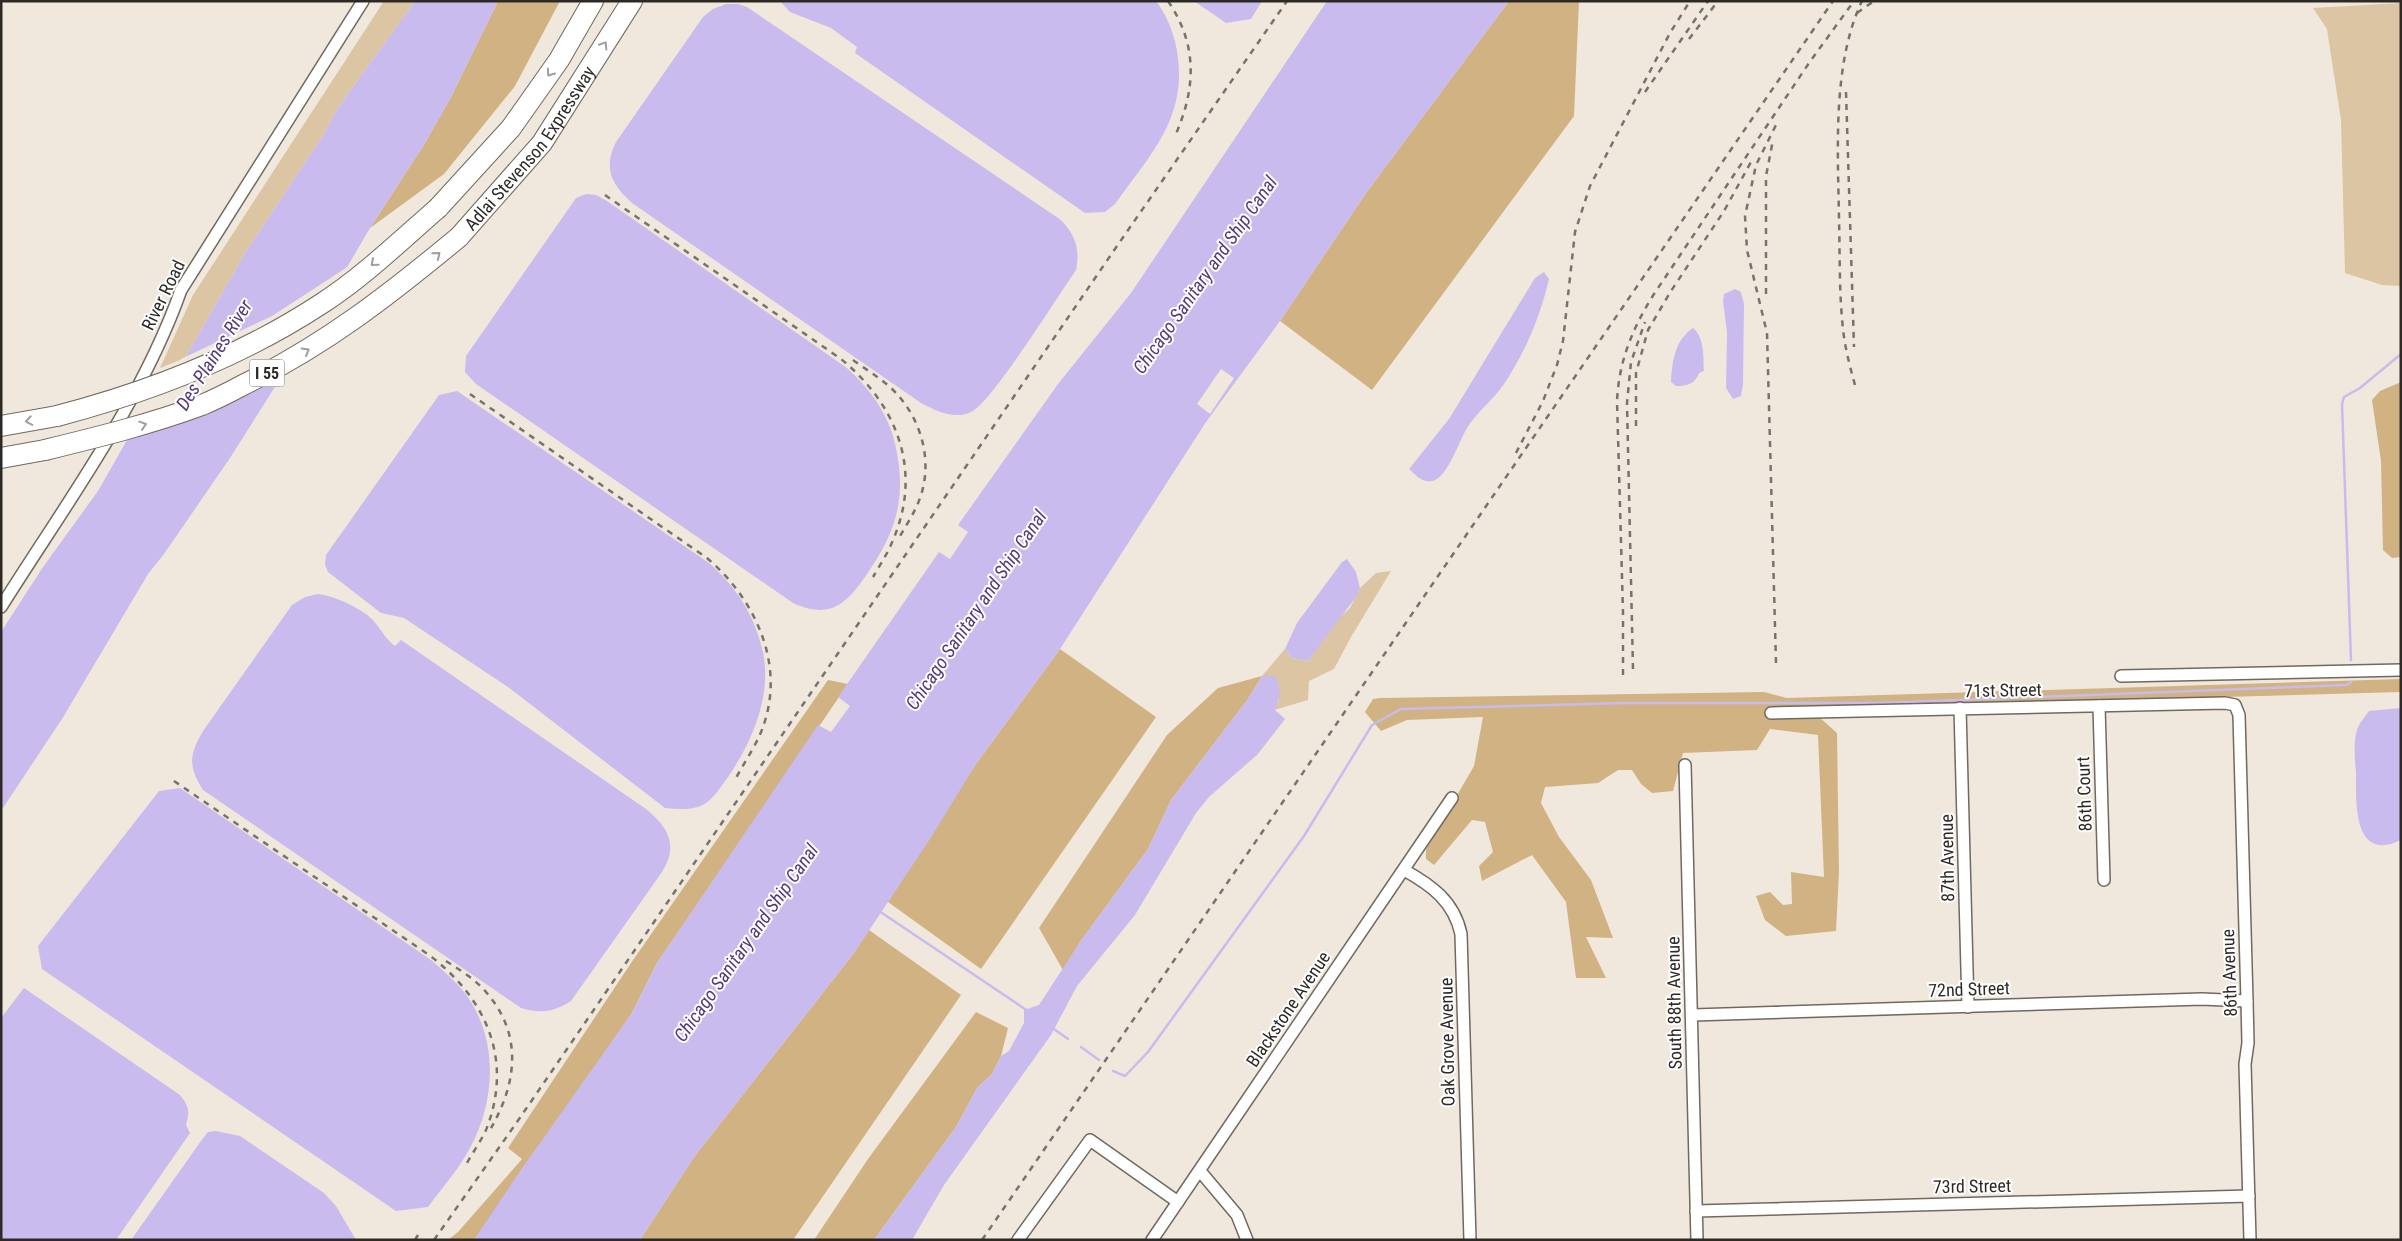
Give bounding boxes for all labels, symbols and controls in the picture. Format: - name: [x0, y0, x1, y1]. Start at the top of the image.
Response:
- one-way arrow: [598, 41, 608, 50]
- street label: Adlai Stevenson Expressway: [460, 61, 599, 234]
- one-way arrow: [547, 67, 556, 77]
- water label: Chicago Sanitary and Ship Canal: [1128, 171, 1282, 378]
- one-way arrow: [432, 252, 441, 261]
- street label: River Road: [137, 256, 189, 334]
- one-way arrow: [371, 257, 380, 266]
- water label: Des Plaines River: [171, 295, 257, 414]
- one-way arrow: [301, 347, 310, 357]
- road number: I 55: [250, 359, 284, 386]
- one-way arrow: [25, 416, 33, 426]
- one-way arrow: [138, 421, 147, 431]
- water label: Chicago Sanitary and Ship Canal: [901, 505, 1052, 714]
- street label: 71st Street: [1964, 679, 2042, 701]
- street label: 86th Court: [2072, 756, 2096, 832]
- street label: 87th Avenue: [1936, 814, 1958, 902]
- water label: Chicago Sanitary and Ship Canal: [669, 839, 823, 1046]
- street label: 86th Avenue: [2217, 929, 2241, 1017]
- street label: South 88th Avenue: [1662, 936, 1686, 1070]
- street label: Blackstone Avenue: [1242, 947, 1334, 1071]
- street label: 72nd Street: [1928, 977, 2010, 1001]
- street label: Oak Grove Avenue: [1435, 978, 1459, 1106]
- street label: 73rd Street: [1933, 1175, 2011, 1197]

